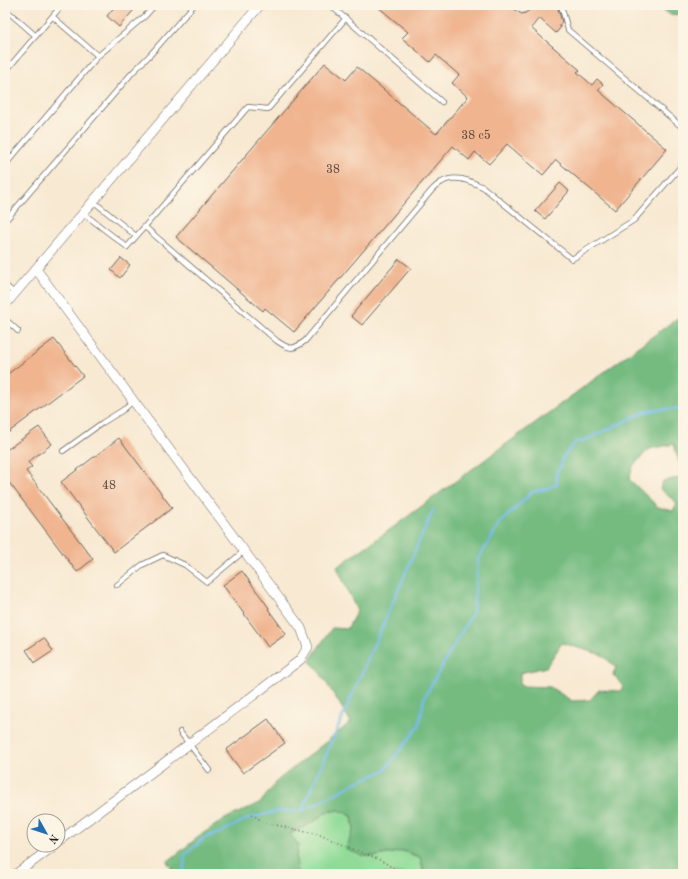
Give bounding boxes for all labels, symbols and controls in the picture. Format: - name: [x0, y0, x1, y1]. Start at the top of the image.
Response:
- house number: 38 с5: [461, 129, 491, 142]
- house number: 38: [326, 164, 340, 176]
- house number: 48: [102, 480, 116, 492]
- north arrow: [26, 813, 66, 853]
- text: N: [45, 832, 60, 846]

